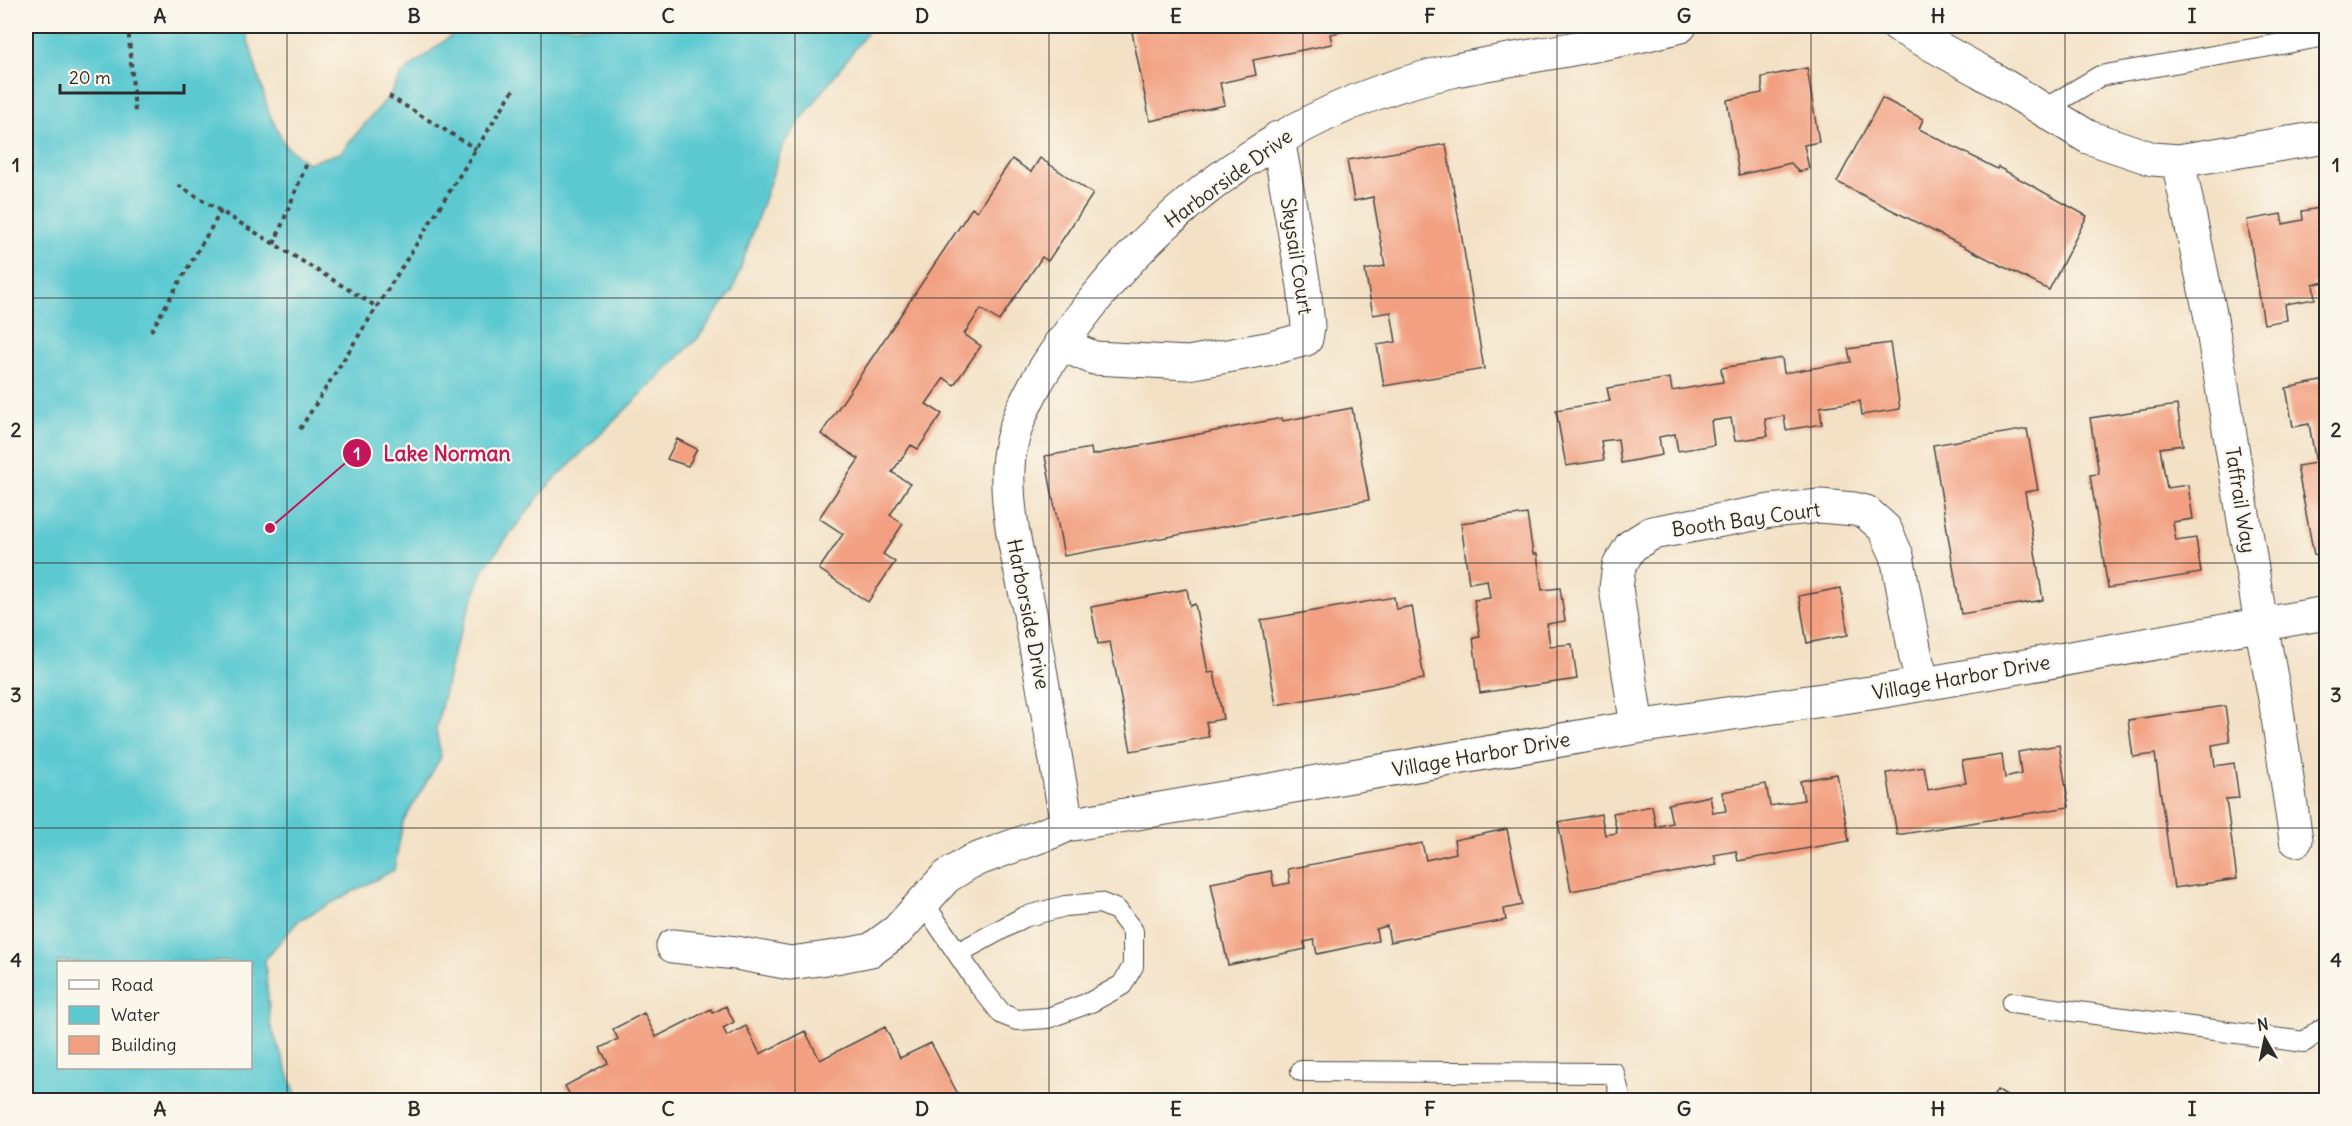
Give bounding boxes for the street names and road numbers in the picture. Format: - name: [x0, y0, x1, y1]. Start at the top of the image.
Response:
- street label: Harborside Drive: [1159, 123, 1297, 233]
- street label: Skysail Court: [1275, 196, 1319, 316]
- street label: Taffrail Way: [2220, 445, 2262, 555]
- street label: Booth Bay Court: [1670, 496, 1822, 542]
- street label: Harborside Drive: [1002, 537, 1056, 691]
- street label: Village Harbor Drive: [1870, 649, 2052, 705]
- street label: Village Harbor Drive: [1390, 726, 1572, 782]

